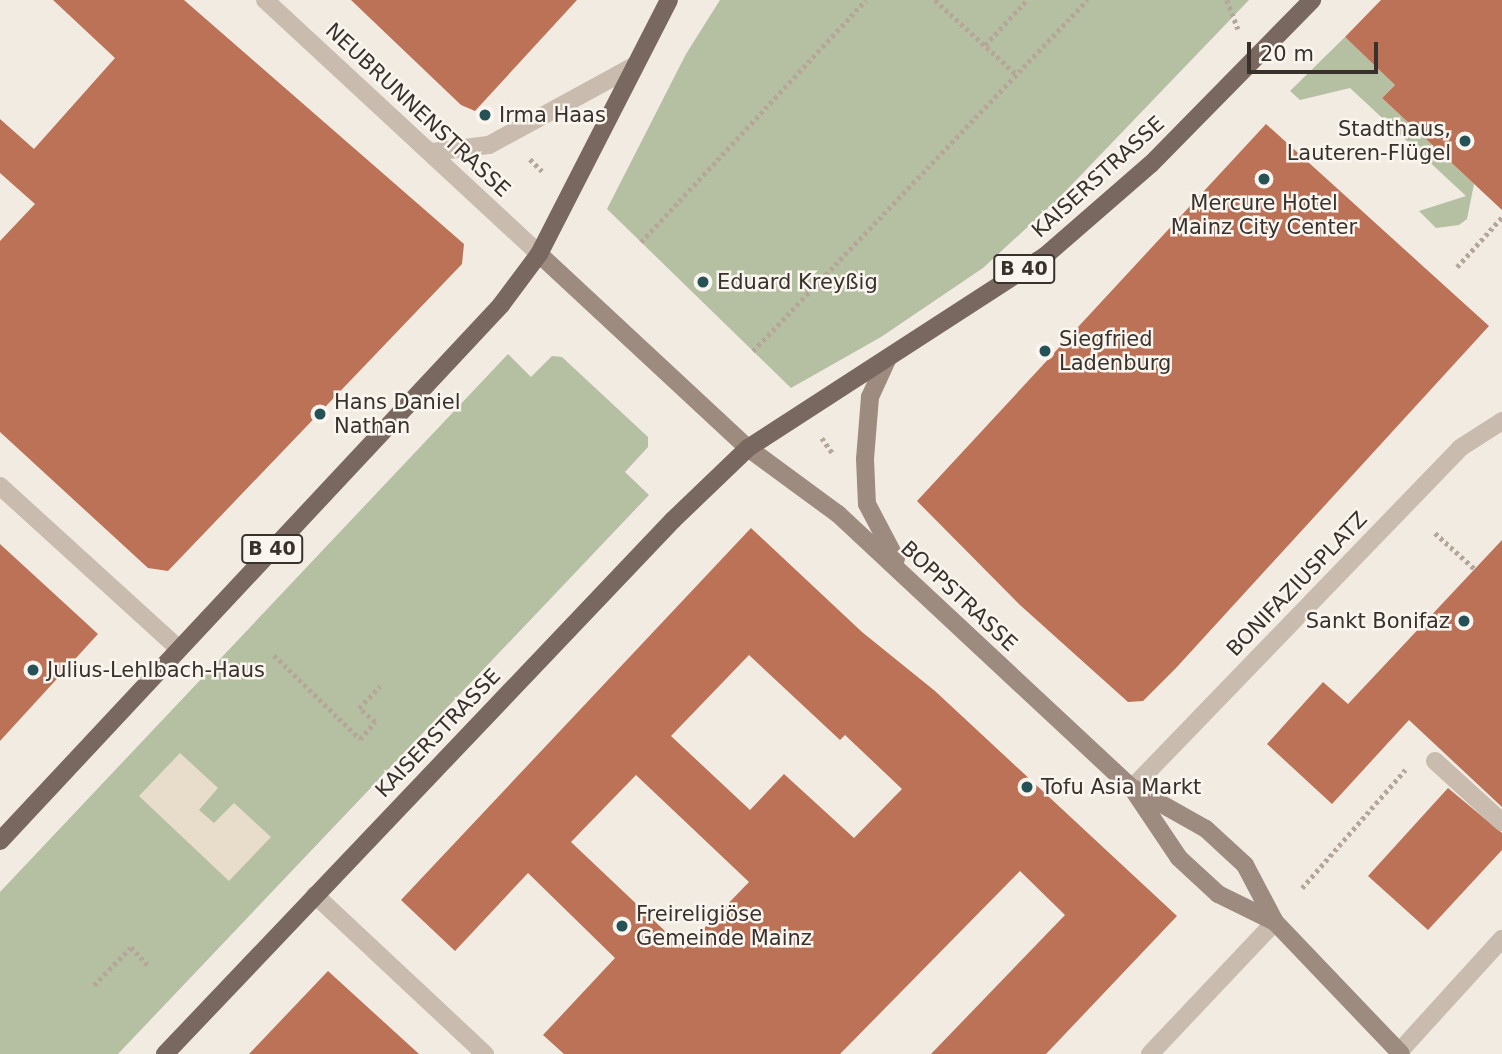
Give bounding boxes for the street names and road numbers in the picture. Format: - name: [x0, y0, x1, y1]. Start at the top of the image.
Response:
- street label: NEUBRUNNENSTRASSE: [320, 18, 516, 202]
- street label: KAISERSTRASSE: [1027, 111, 1169, 243]
- road number: B 40: [992, 254, 1056, 284]
- street label: BONIFAZIUSPLATZ: [1222, 507, 1372, 661]
- road number: B 40: [240, 534, 304, 564]
- street label: BOPPSTRASSE: [896, 536, 1022, 656]
- street label: KAISERSTRASSE: [370, 663, 506, 803]

